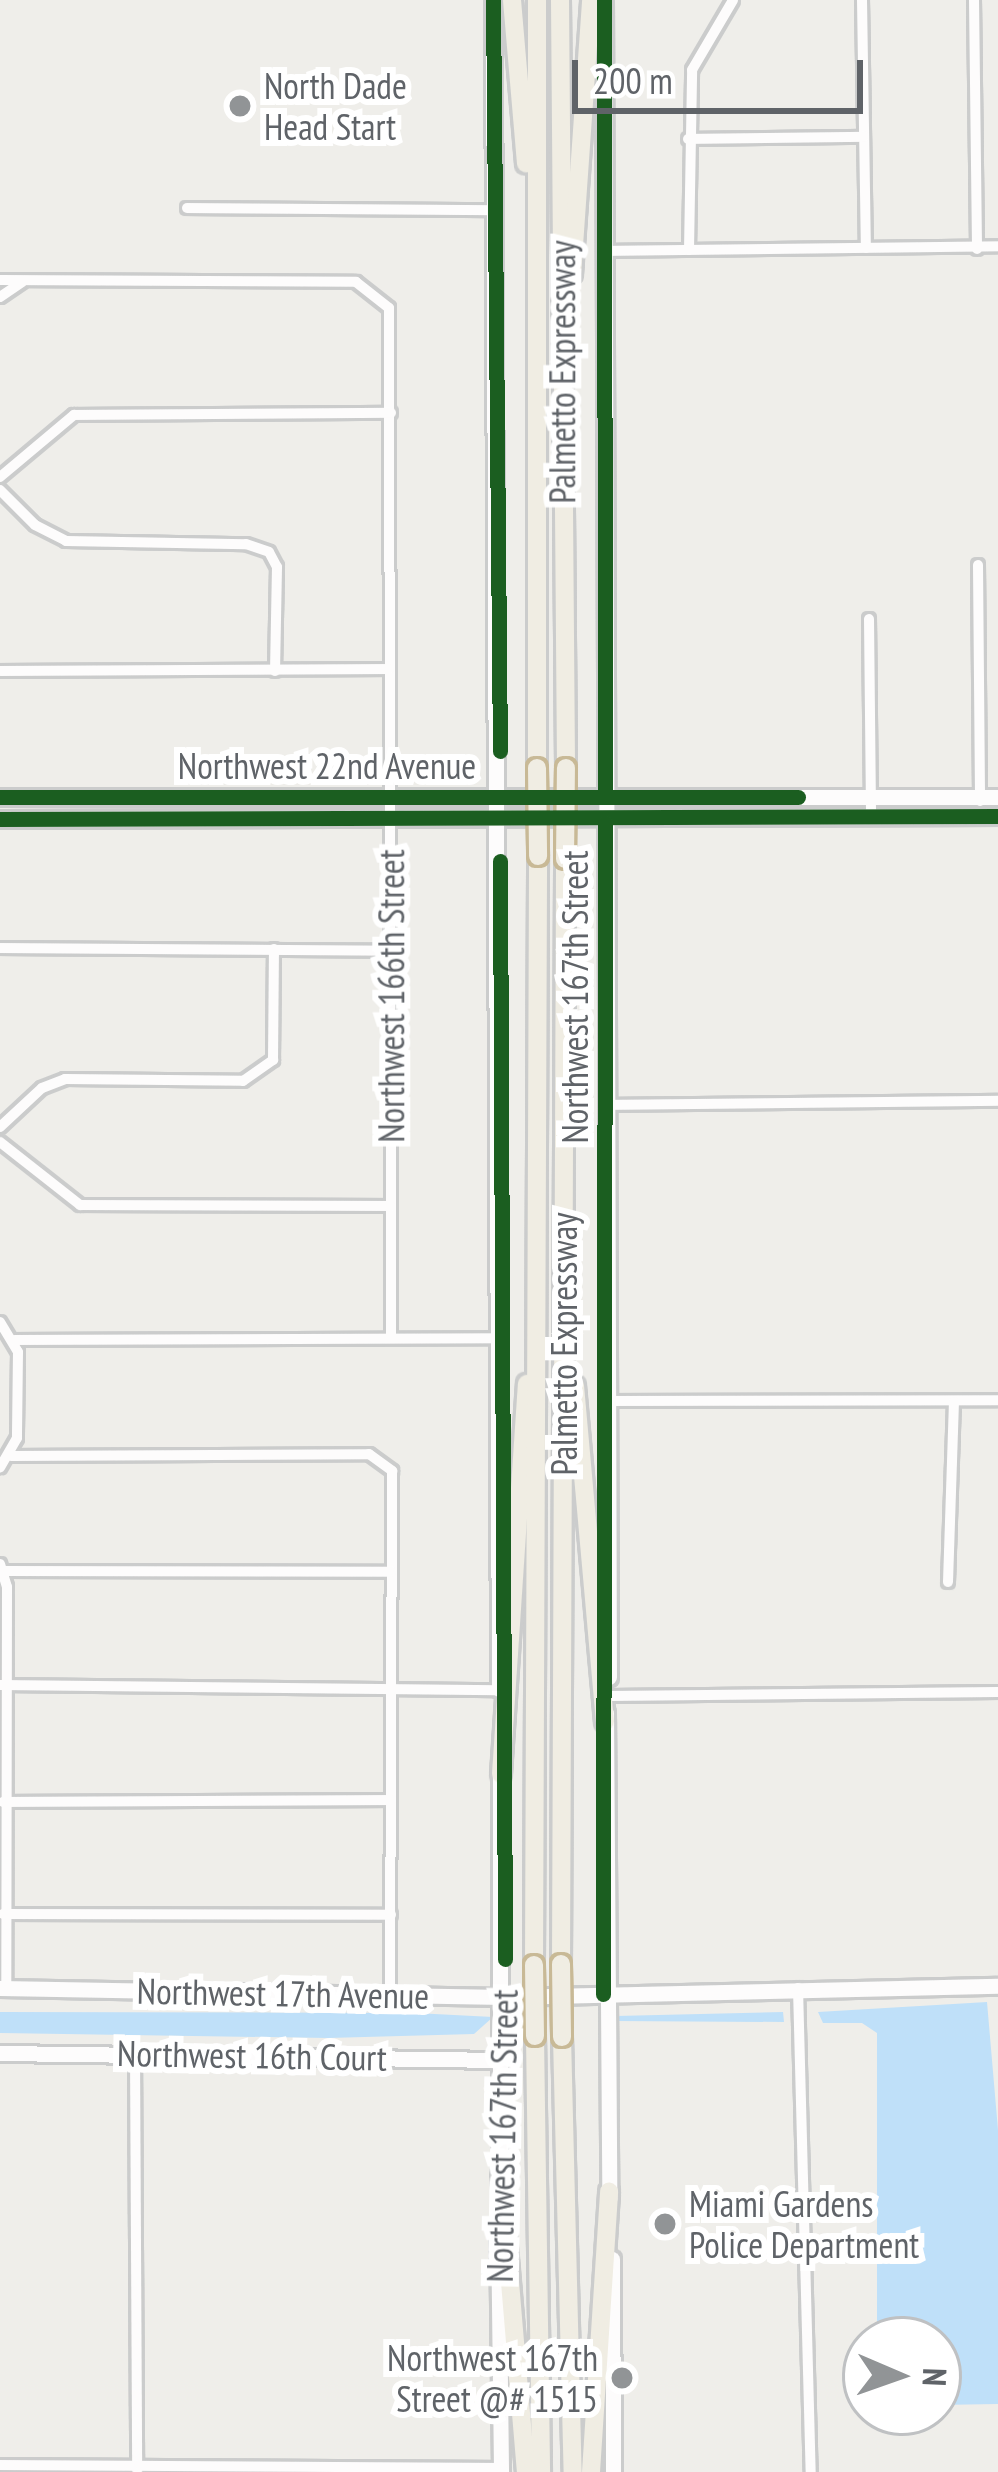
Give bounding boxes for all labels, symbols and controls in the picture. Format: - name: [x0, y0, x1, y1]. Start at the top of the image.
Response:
- scale bar: [578, 36, 869, 110]
- text: 200 m: [593, 57, 673, 104]
- place label: North Dade Head Start: [264, 63, 407, 148]
- marker: North Dade Head Start: [227, 93, 253, 119]
- street label: Palmetto Expressway: [540, 240, 584, 504]
- street label: Northwest 22nd Avenue: [177, 744, 477, 788]
- street label: Northwest 166th Street: [369, 849, 413, 1143]
- street label: Northwest 167th Street: [553, 850, 597, 1144]
- street label: Palmetto Expressway: [542, 1212, 586, 1476]
- street label: Northwest 17th Avenue: [136, 1969, 430, 2017]
- street label: Northwest 167th Street: [478, 1989, 526, 2283]
- street label: Northwest 16th Court: [117, 2031, 387, 2079]
- place label: Miami Gardens Police Department: [689, 2181, 919, 2266]
- marker: Miami Gardens Police Department: [652, 2211, 678, 2237]
- north arrow: [842, 2316, 962, 2436]
- place label: Northwest 167th Street @# 1515: [387, 2335, 598, 2420]
- marker: Northwest 167th Street @# 1515: [609, 2365, 635, 2391]
- text: N: [914, 2368, 957, 2387]

